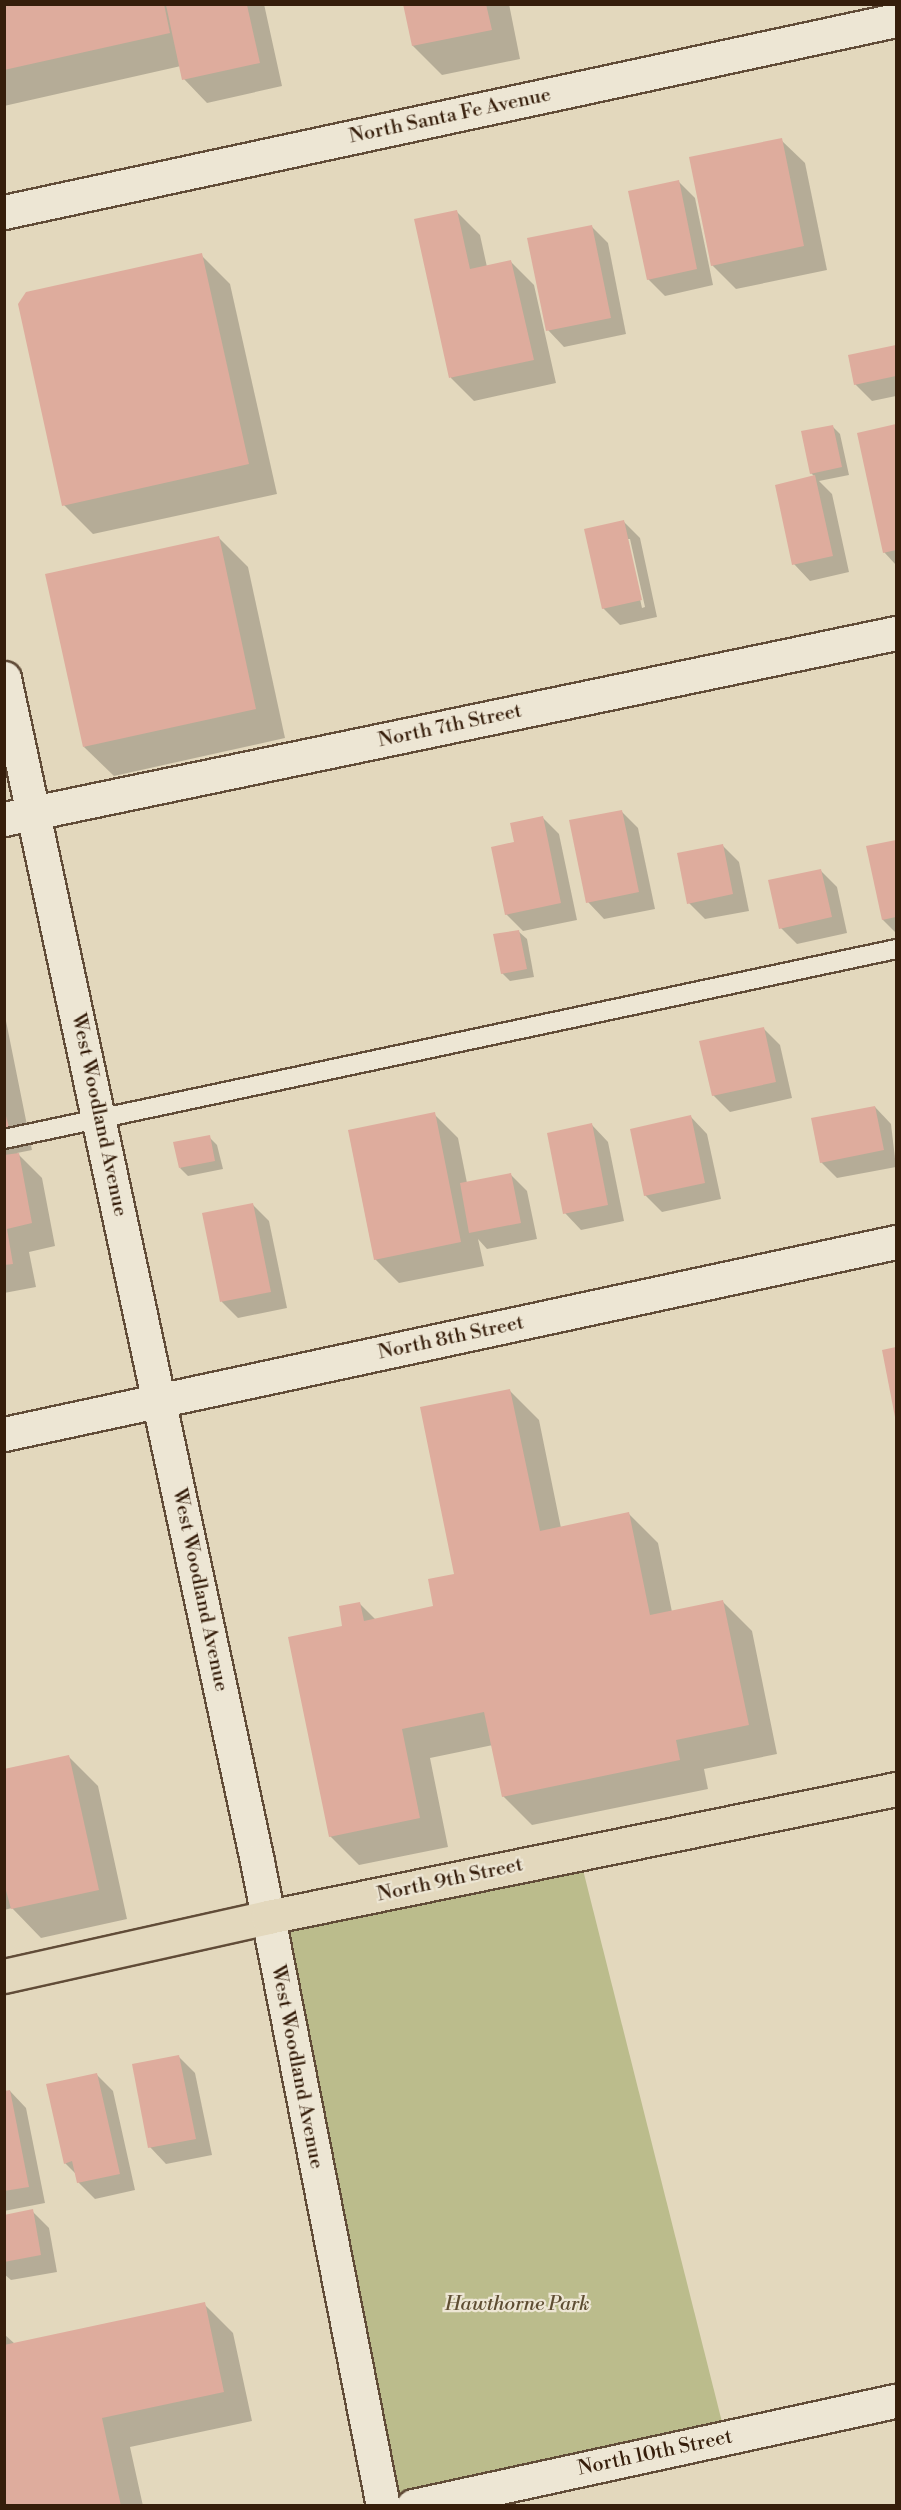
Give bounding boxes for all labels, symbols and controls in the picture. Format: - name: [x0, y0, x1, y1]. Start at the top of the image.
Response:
- street label: North Santa Fe Avenue: [347, 83, 553, 149]
- street label: North 7th Street: [376, 699, 524, 753]
- street label: West Woodland Avenue: [66, 1011, 132, 1219]
- street label: North 8th Street: [376, 1311, 526, 1365]
- street label: West Woodland Avenue: [167, 1486, 233, 1694]
- street label: North 9th Street: [375, 1853, 525, 1907]
- street label: West Woodland Avenue: [265, 1963, 329, 2171]
- park label: Hawthorne Park: [445, 2292, 589, 2316]
- street label: North 10th Street: [576, 2425, 734, 2481]

